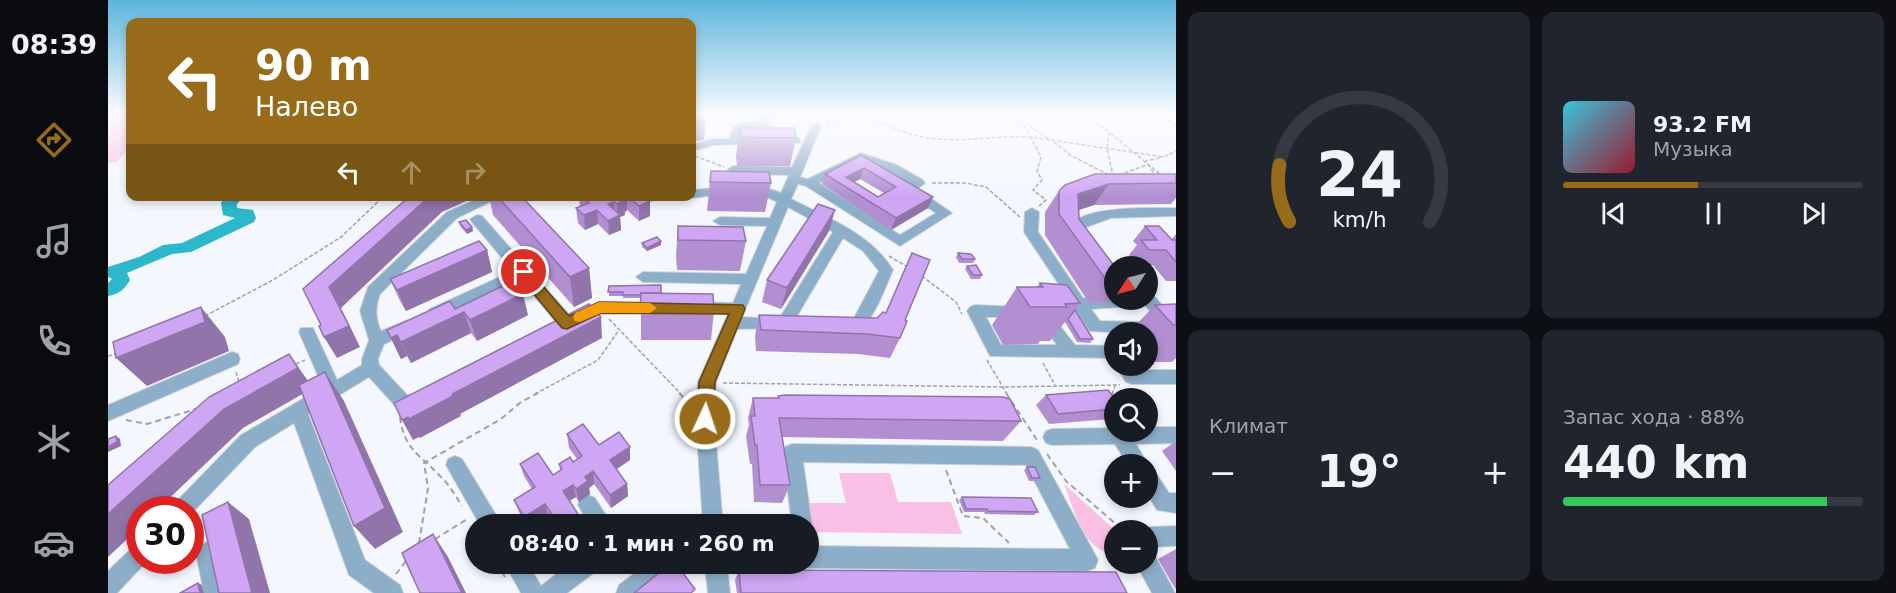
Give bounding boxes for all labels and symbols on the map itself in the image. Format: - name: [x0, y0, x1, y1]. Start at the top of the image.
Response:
- pin: [498, 246, 549, 297]
- north arrow: [1104, 256, 1158, 310]
- position arrow: [673, 387, 737, 451]
- speed limit sign: 30: [126, 496, 204, 574]

